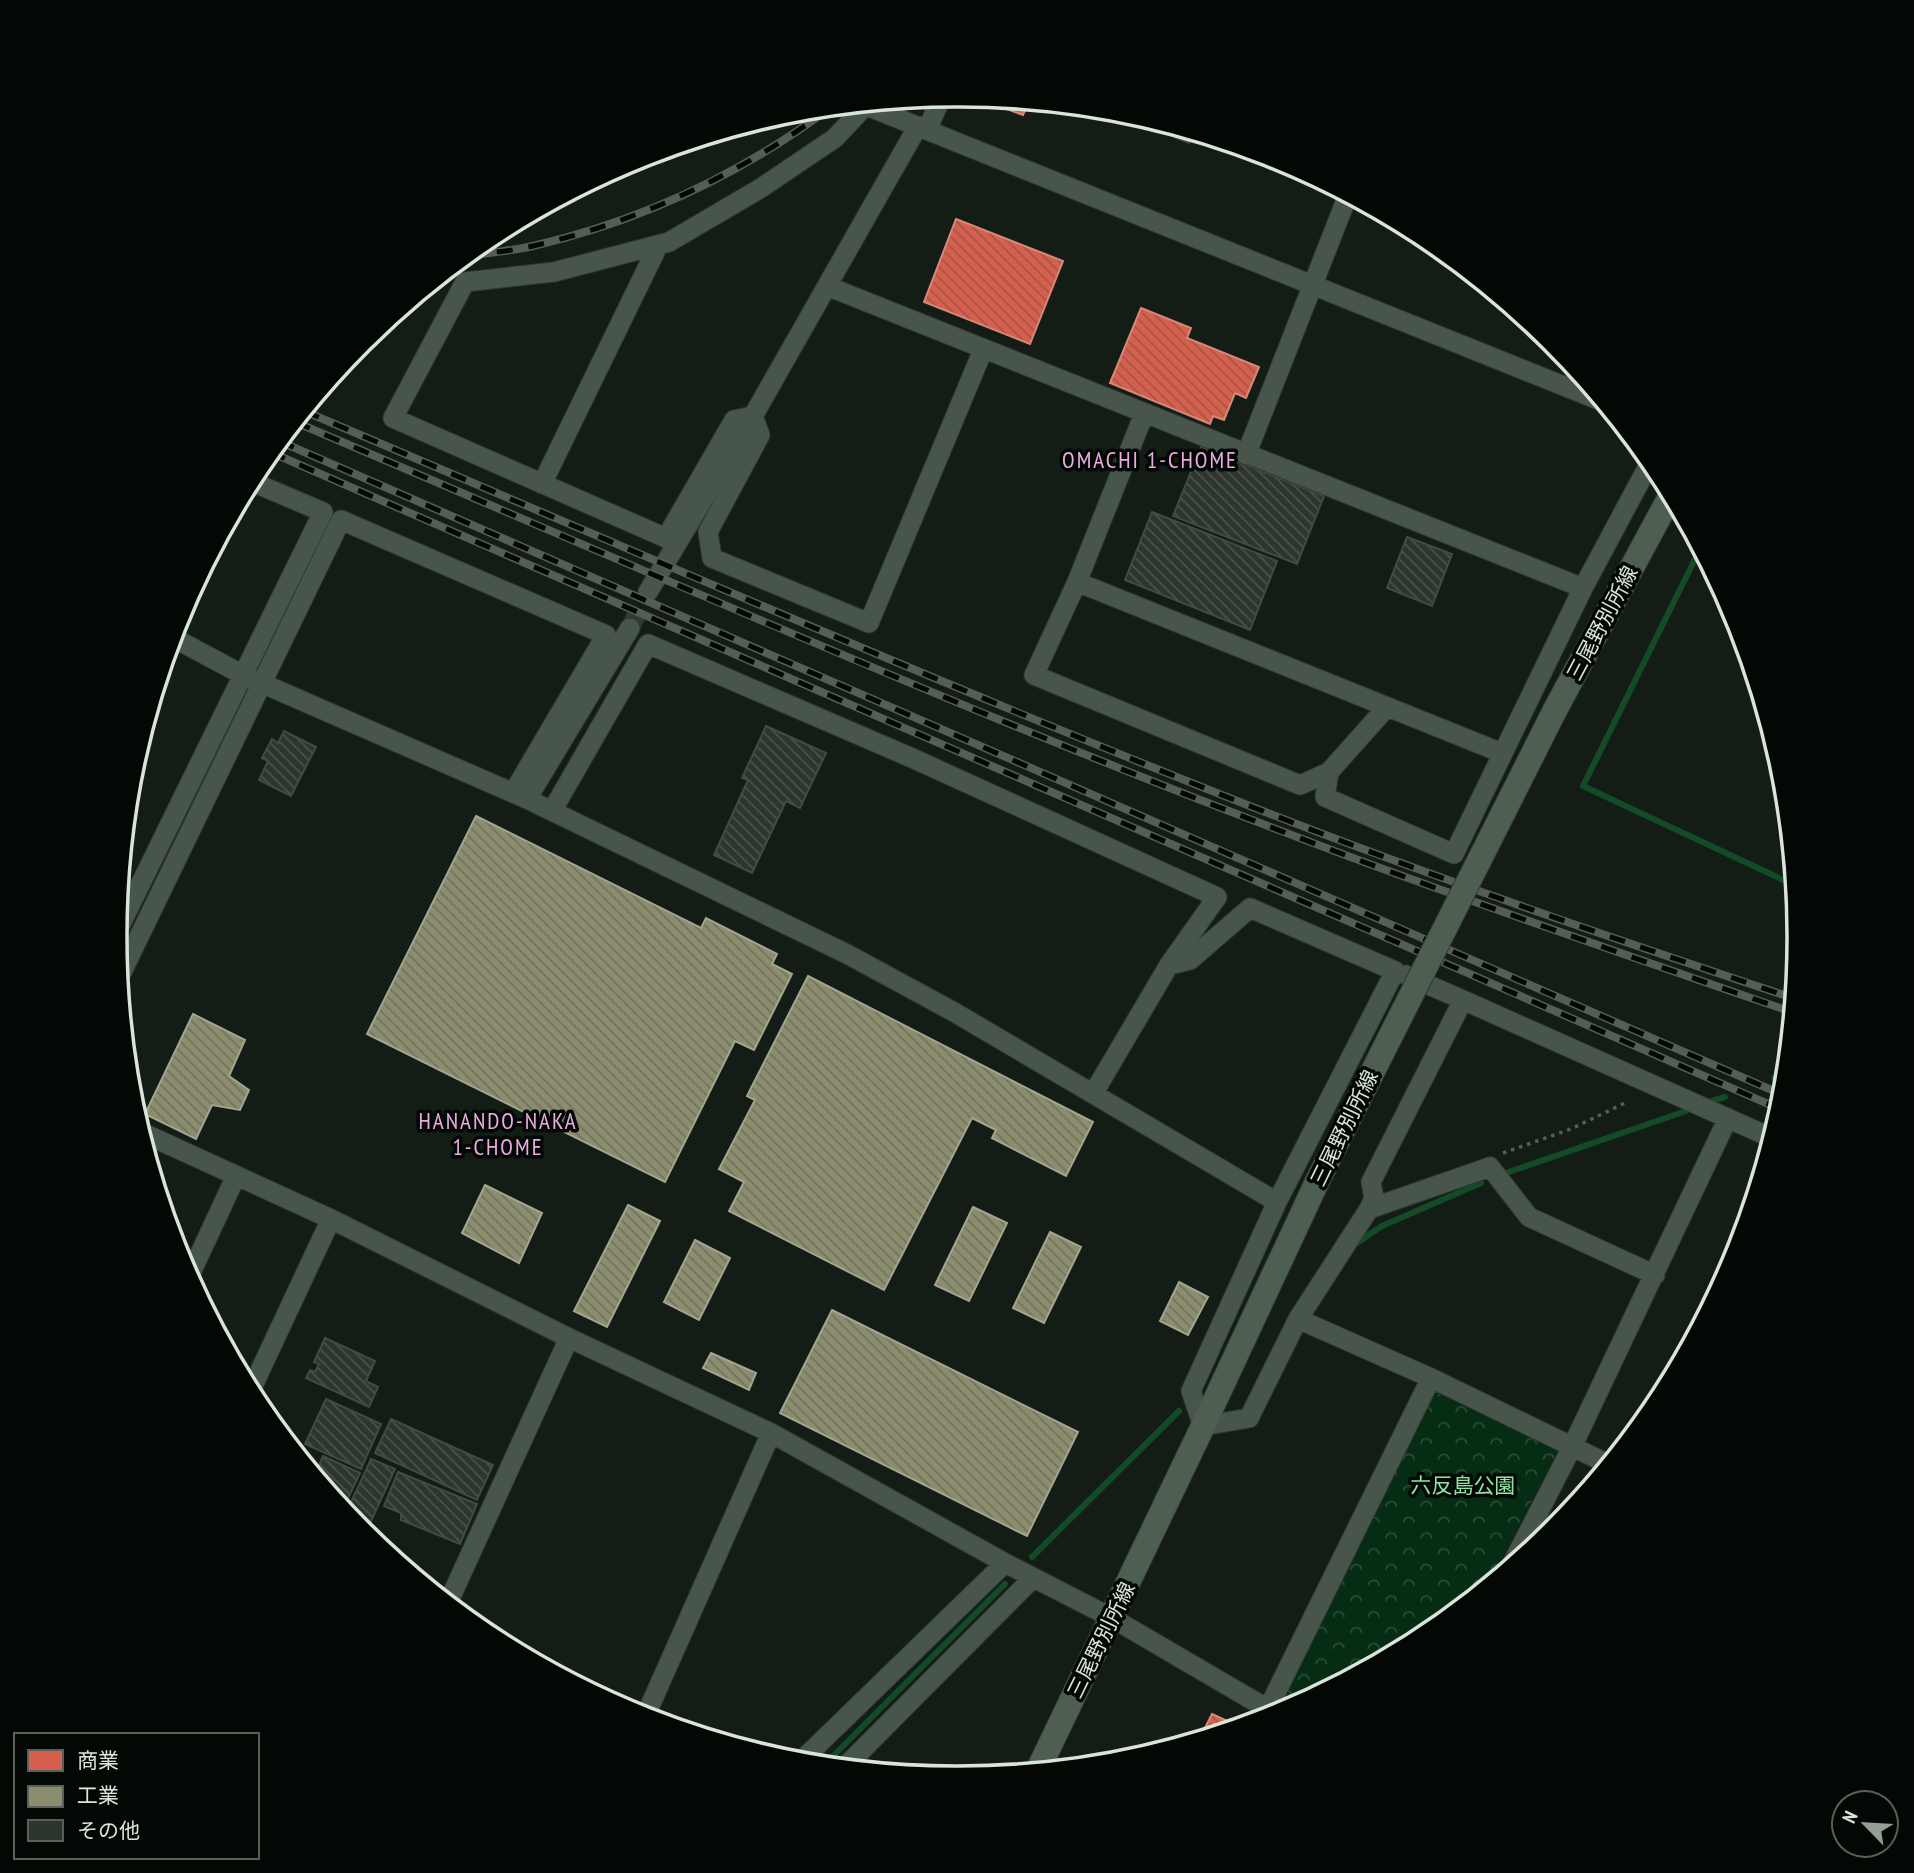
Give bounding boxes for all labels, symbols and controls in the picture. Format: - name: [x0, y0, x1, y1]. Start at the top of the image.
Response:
- district label: OMACHI 1-CHOME: [1062, 445, 1238, 474]
- street label: 三尾野別所線: [1561, 561, 1643, 685]
- street label: 三尾野別所線: [1304, 1065, 1384, 1191]
- district label: HANANDO-NAKA 1-CHOME: [418, 1106, 578, 1161]
- park label: 六反島公園: [1411, 1472, 1516, 1499]
- street label: 三尾野別所線: [1061, 1577, 1141, 1703]
- legend: [14, 1733, 259, 1859]
- text: 商業: [77, 1747, 119, 1774]
- text: 工業: [77, 1782, 119, 1809]
- north arrow: [1830, 1789, 1900, 1859]
- text: N: [1837, 1807, 1863, 1827]
- text: その他: [77, 1817, 140, 1844]

